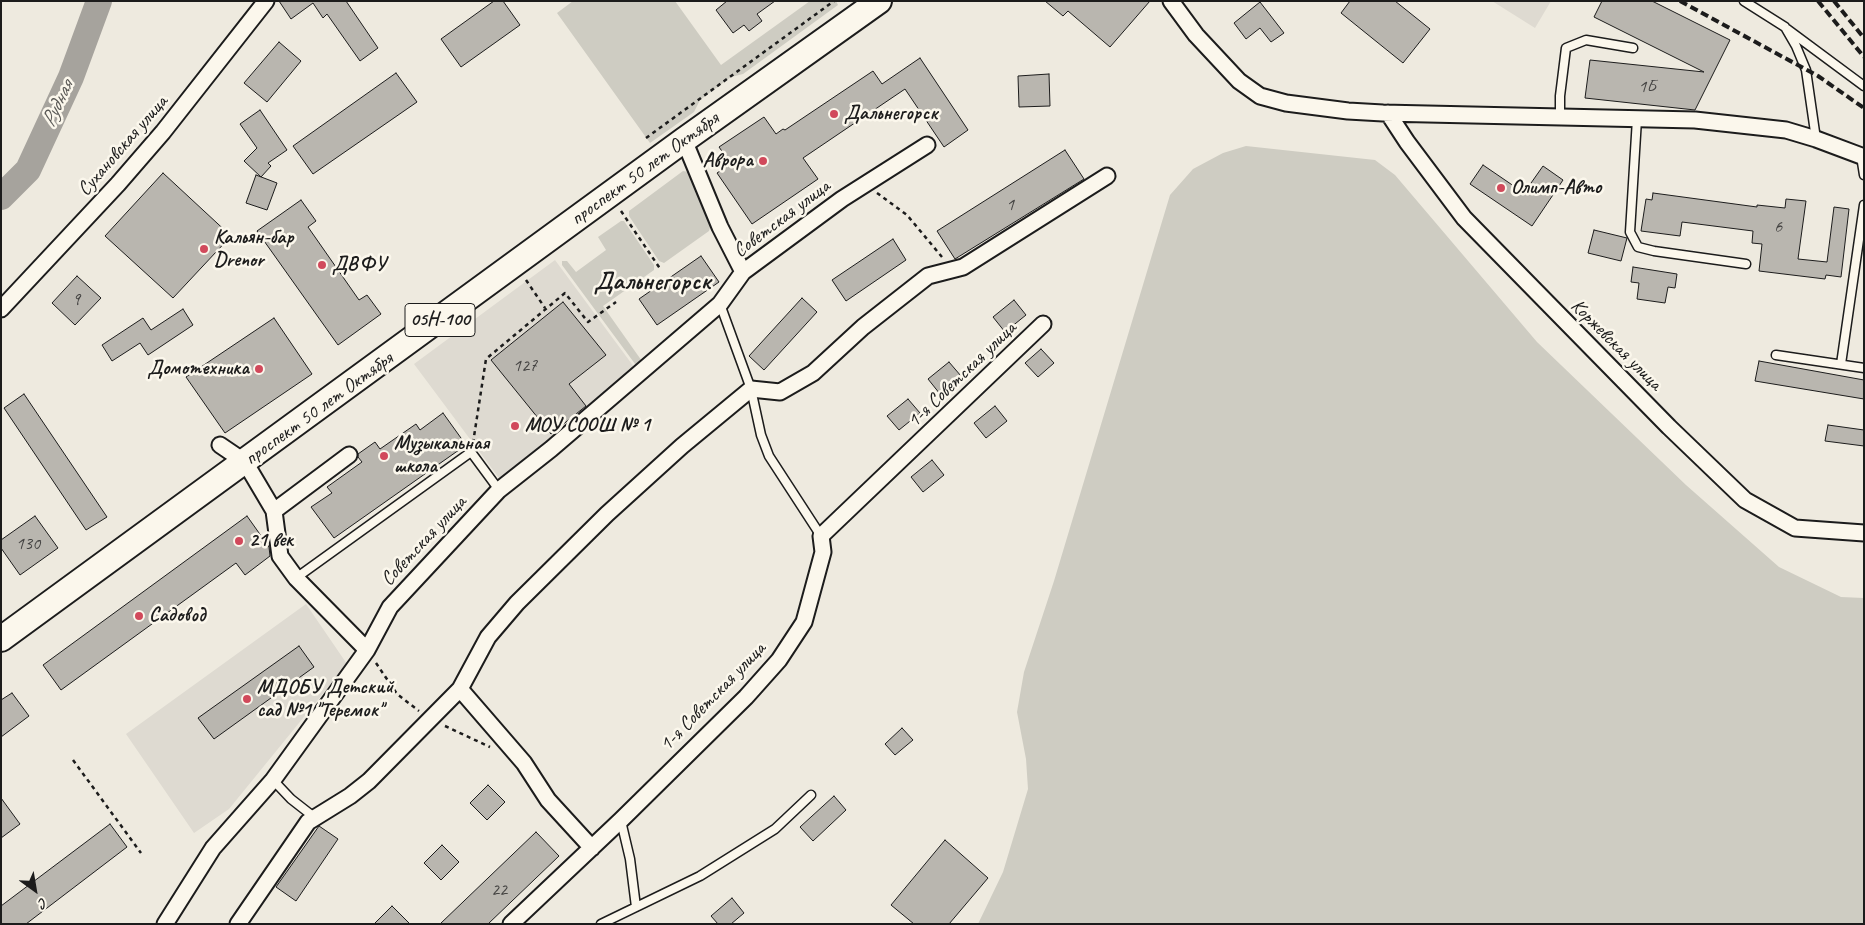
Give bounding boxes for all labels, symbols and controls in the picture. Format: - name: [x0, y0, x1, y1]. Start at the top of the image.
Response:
- house number: 1Б: [1638, 76, 1656, 98]
- water label: Рудная: [36, 77, 80, 131]
- street label: Сухановская улица: [73, 91, 173, 201]
- place label: Дальнегорск: [844, 102, 937, 126]
- street label: проспект 50 лет Октября: [566, 107, 724, 231]
- marker: Дальнегорск: [828, 108, 840, 120]
- place label: Аврора: [703, 149, 753, 173]
- marker: Аврора: [757, 155, 769, 167]
- street label: Советская улица: [729, 175, 835, 263]
- place label: Олимп-Авто: [1511, 176, 1601, 200]
- marker: Олимп-Авто: [1495, 182, 1507, 194]
- house number: 1: [1006, 194, 1014, 216]
- house number: 6: [1774, 216, 1782, 238]
- place label: Кальян-бар Drenor: [214, 226, 294, 273]
- marker: Кальян-бар Drenor: [198, 243, 210, 255]
- place label: ДВФУ: [332, 253, 386, 277]
- marker: ДВФУ: [316, 259, 328, 271]
- district label: Дальнегорск: [594, 267, 710, 297]
- house number: 9: [72, 289, 80, 311]
- street label: Коржевская улица: [1565, 294, 1667, 396]
- road number: 05Н-100: [405, 304, 475, 336]
- street label: 1-я Советская улица: [902, 317, 1022, 433]
- street label: проспект 50 лет Октября: [240, 347, 398, 471]
- house number: 127: [513, 355, 537, 377]
- place label: Домотехника: [147, 357, 249, 381]
- marker: Домотехника: [253, 363, 265, 375]
- place label: МОУ СООШ № 1: [525, 414, 650, 438]
- marker: МОУ СООШ № 1: [509, 420, 521, 432]
- place label: Музыкальная школа: [394, 432, 489, 479]
- marker: Музыкальная школа: [378, 450, 390, 462]
- street label: Советская улица: [376, 491, 472, 591]
- place label: 21 век: [249, 529, 293, 553]
- house number: 130: [16, 533, 40, 555]
- marker: 21 век: [233, 535, 245, 547]
- place label: Садовод: [149, 604, 205, 628]
- marker: Садовод: [133, 610, 145, 622]
- street label: 1-я Советская улица: [655, 637, 771, 757]
- place label: МДОБУ Детский сад №1 "Теремок": [257, 676, 393, 723]
- marker: МДОБУ Детский сад №1 "Теремок": [241, 693, 253, 705]
- north arrow: [10, 865, 60, 915]
- house number: 22: [491, 879, 507, 901]
- text: С: [36, 894, 51, 912]

